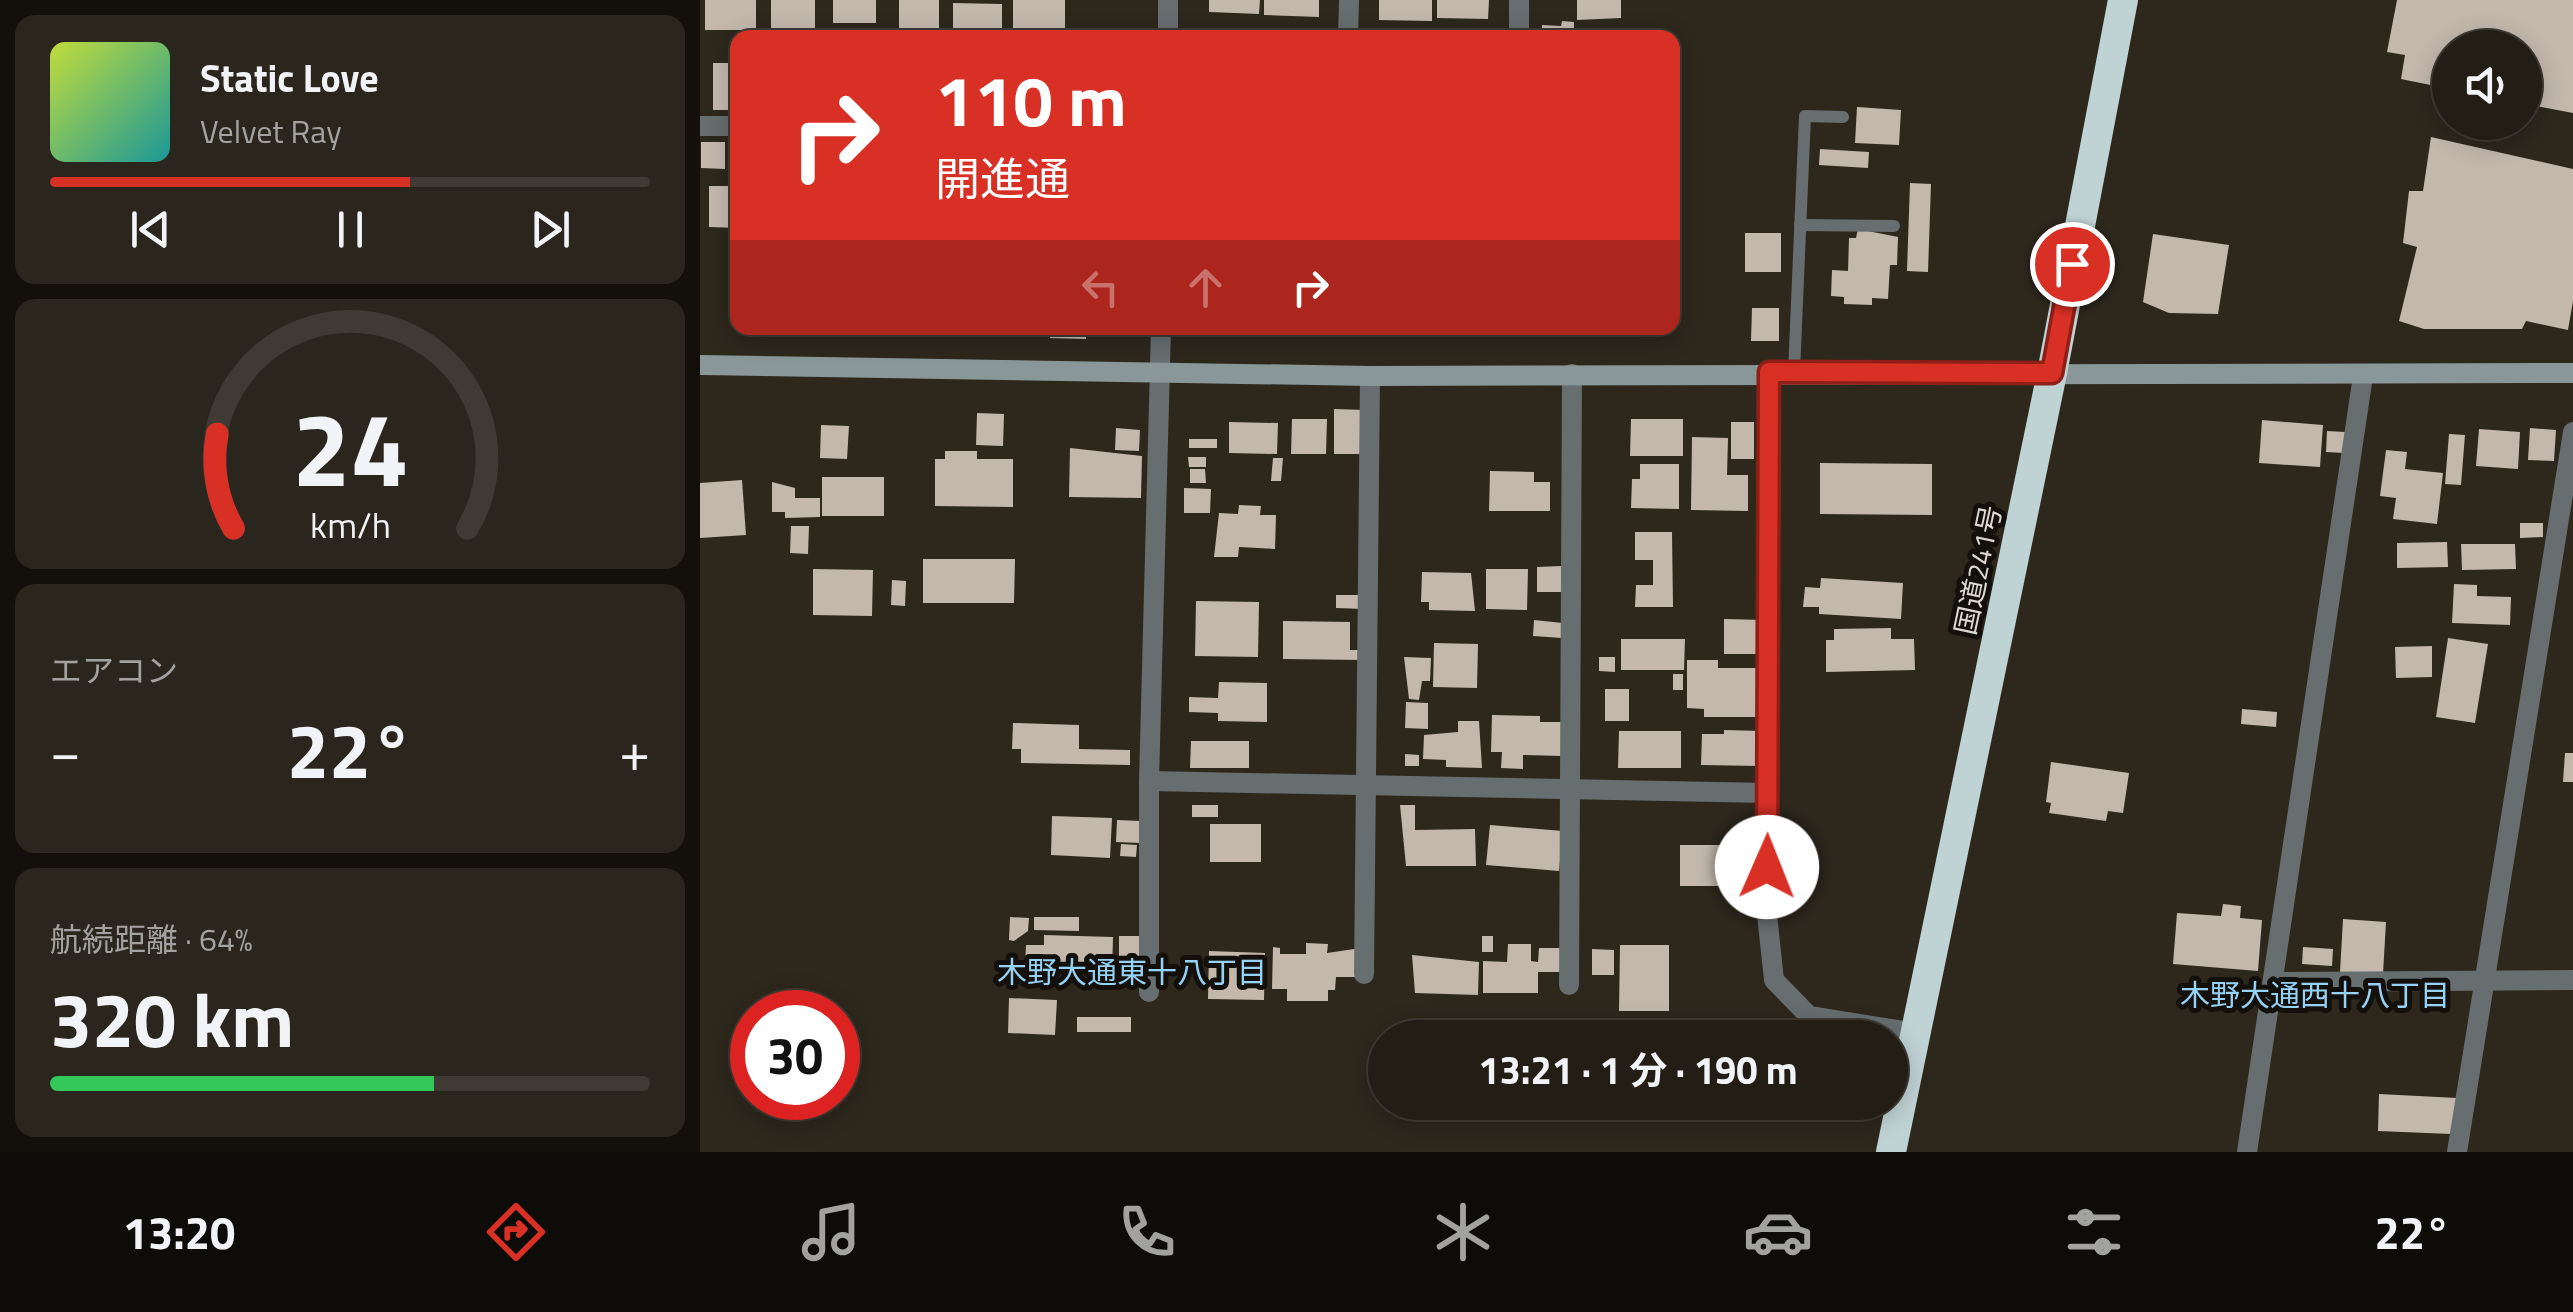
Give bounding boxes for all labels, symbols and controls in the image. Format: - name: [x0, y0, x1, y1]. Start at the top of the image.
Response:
- map controls: [2432, 30, 2542, 140]
- button: sound: [2432, 30, 2542, 140]
- text: 110 m: [935, 47, 1127, 153]
- text: Static Love: [200, 49, 379, 107]
- icon: right: [770, 70, 900, 200]
- text: Velvet Ray: [200, 107, 342, 155]
- text: 開進通: [935, 144, 1070, 212]
- icon: previous: [123, 202, 178, 257]
- icon: pause: [323, 202, 378, 257]
- icon: next: [523, 202, 578, 257]
- pin: [2030, 222, 2115, 307]
- icon: arrive: [2045, 237, 2100, 292]
- icon: left: [1073, 260, 1128, 315]
- icon: ahead: [1178, 260, 1233, 315]
- icon: right: [1283, 260, 1338, 315]
- text: 24: [292, 368, 408, 526]
- text: km/h: [310, 497, 390, 552]
- street label: 国道241号: [1943, 501, 2012, 638]
- text: エアコン: [50, 646, 178, 694]
- text: 22°: [287, 693, 413, 807]
- text: −: [50, 709, 81, 792]
- text: +: [619, 709, 650, 792]
- position arrow: [1715, 815, 1819, 919]
- text: 航続距離 · 64%: [50, 915, 253, 963]
- district label: 木野大通東十八丁目: [997, 949, 1267, 995]
- text: 320 km: [50, 962, 294, 1076]
- district label: 木野大通西十八丁目: [2180, 972, 2450, 1018]
- speed limit sign: 30: [730, 990, 860, 1120]
- text: 13:21 · 1 分 · 190 m: [1478, 1041, 1798, 1099]
- icon: directions: [481, 1197, 551, 1267]
- icon: music: [796, 1197, 866, 1267]
- icon: phone: [1112, 1197, 1182, 1267]
- icon: climate: [1428, 1197, 1498, 1267]
- icon: car: [1743, 1197, 1813, 1267]
- icon: filters: [2059, 1197, 2129, 1267]
- text: 13:20: [123, 1198, 235, 1266]
- text: 22°: [2375, 1198, 2450, 1266]

